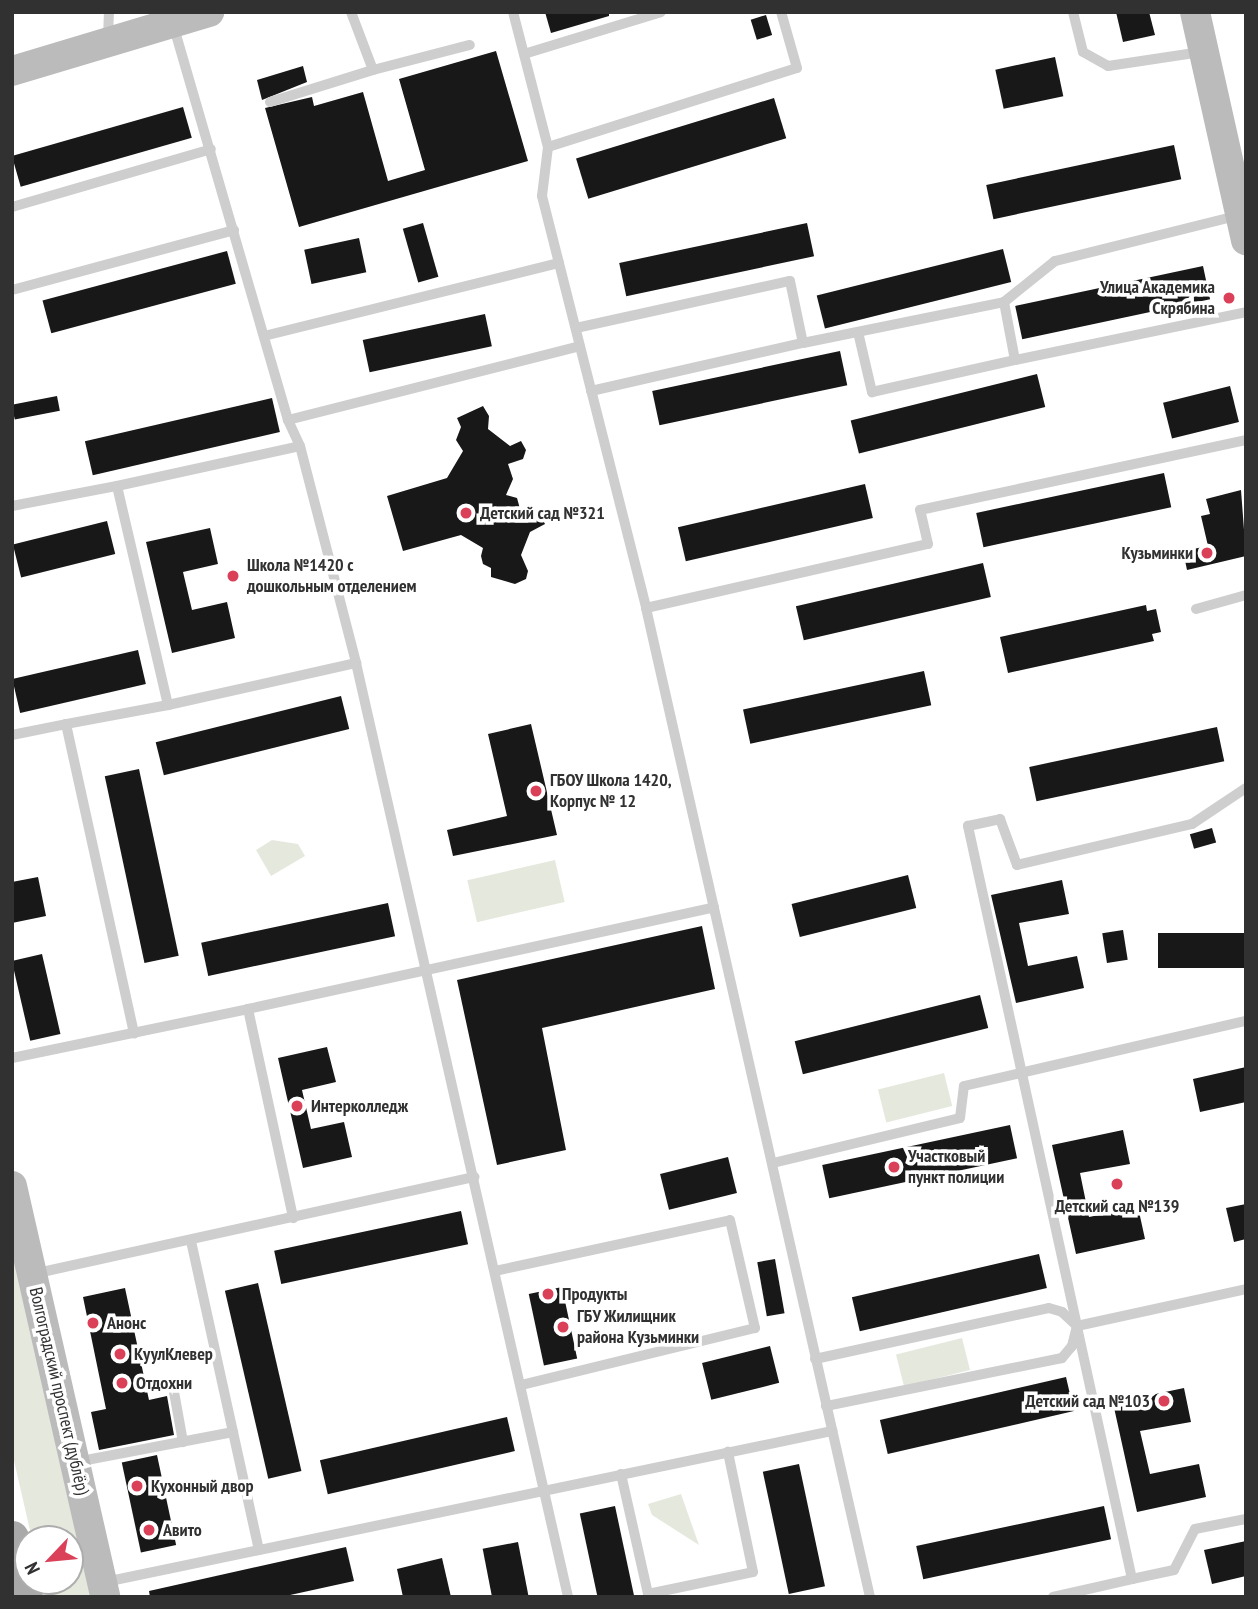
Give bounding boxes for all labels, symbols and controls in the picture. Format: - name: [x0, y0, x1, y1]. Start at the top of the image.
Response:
- place label: Улица Академика Скрябина: [1099, 277, 1215, 320]
- marker: Улица Академика Скрябина: [1221, 290, 1237, 306]
- place label: Детский сад №321: [480, 502, 605, 524]
- marker: Детский сад №321: [458, 505, 474, 521]
- place label: Кузьминки: [1122, 542, 1193, 564]
- marker: Кузьминки: [1199, 545, 1215, 561]
- place label: Школа №1420 с дошкольным отделением: [247, 555, 417, 598]
- marker: Школа №1420 с дошкольным отделением: [225, 568, 241, 584]
- place label: ГБОУ Школа 1420, Корпус № 12: [550, 770, 672, 812]
- marker: ГБОУ Школа 1420, Корпус № 12: [528, 783, 544, 799]
- place label: Интерколледж: [311, 1095, 408, 1117]
- marker: Интерколледж: [289, 1098, 305, 1114]
- place label: Участковый пункт полиции: [908, 1146, 1005, 1188]
- marker: Участковый пункт полиции: [886, 1159, 902, 1175]
- marker: Детский сад №139: [1109, 1176, 1125, 1192]
- place label: Детский сад №139: [1055, 1195, 1179, 1217]
- place label: Продукты: [562, 1283, 627, 1305]
- street label: Волгоградский проспект (дублёр): [25, 1285, 93, 1497]
- marker: Продукты: [540, 1286, 556, 1302]
- place label: ГБУ Жилищник района Кузьминки: [577, 1306, 699, 1348]
- place label: Анонс: [107, 1312, 146, 1334]
- marker: Анонс: [85, 1315, 101, 1331]
- marker: ГБУ Жилищник района Кузьминки: [555, 1319, 571, 1335]
- place label: КуулКлевер: [134, 1343, 213, 1365]
- marker: КуулКлевер: [112, 1346, 128, 1362]
- place label: Отдохни: [136, 1372, 192, 1394]
- marker: Отдохни: [114, 1375, 130, 1391]
- place label: Детский сад №103: [1025, 1390, 1150, 1412]
- marker: Детский сад №103: [1156, 1393, 1172, 1409]
- place label: Кухонный двор: [151, 1475, 254, 1497]
- marker: Кухонный двор: [129, 1478, 145, 1494]
- place label: Авито: [163, 1519, 202, 1541]
- marker: Авито: [141, 1522, 157, 1538]
- north arrow: [14, 1525, 84, 1595]
- text: N: [19, 1558, 45, 1578]

